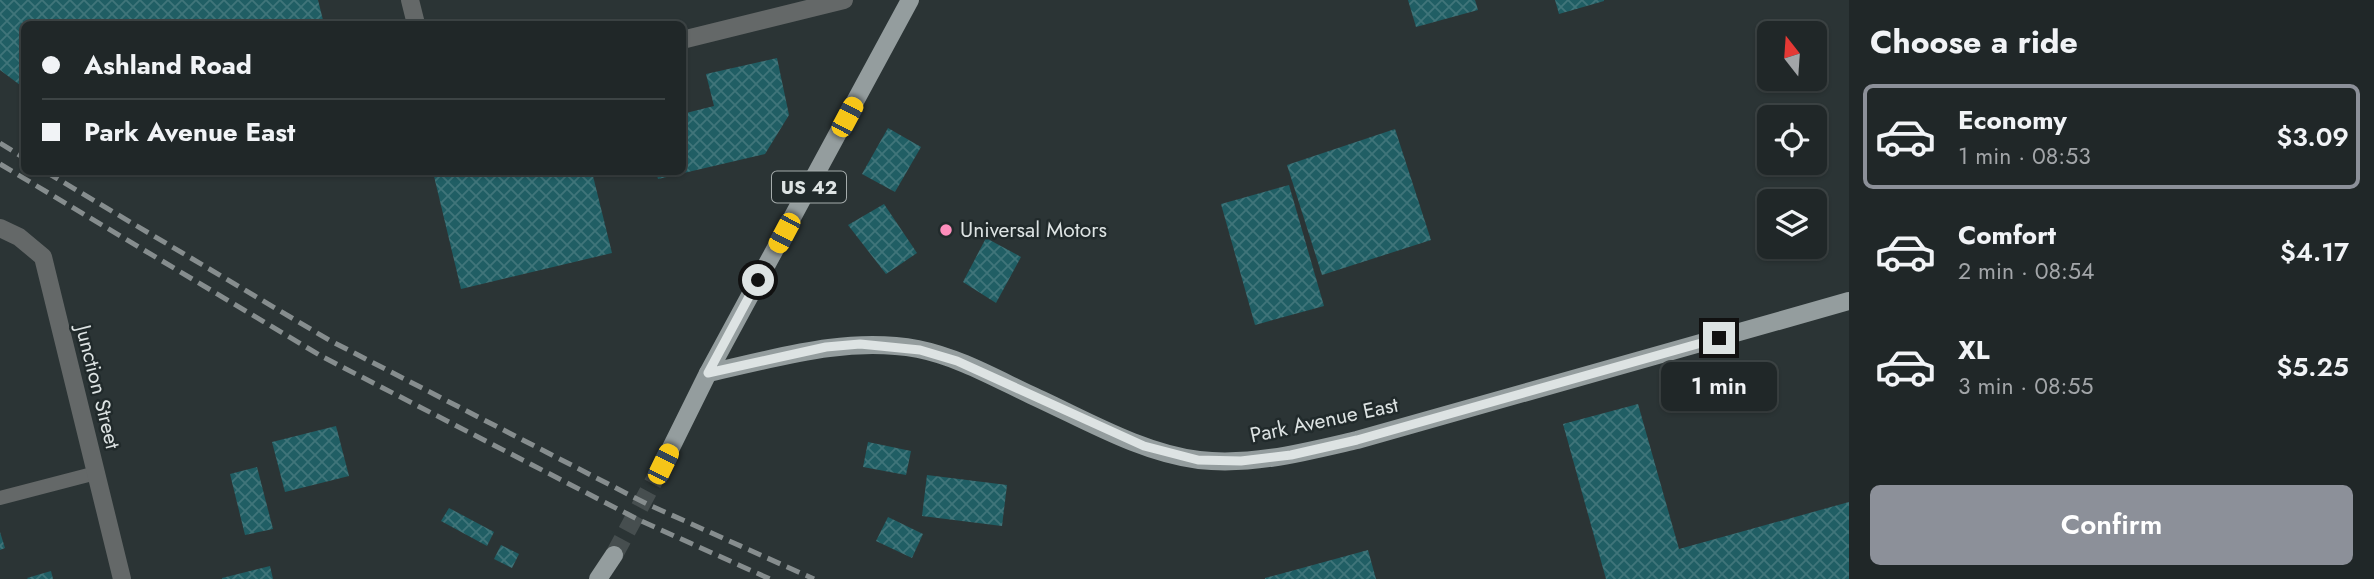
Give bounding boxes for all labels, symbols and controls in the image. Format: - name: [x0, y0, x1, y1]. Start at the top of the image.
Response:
- text: Choose a ride: [1870, 19, 2078, 65]
- north arrow: [1757, 21, 1827, 91]
- map controls: [1757, 21, 1827, 259]
- text: Ashland Road: [84, 46, 252, 84]
- car: [828, 94, 867, 140]
- text: Economy: [1958, 101, 2067, 139]
- button: locate: [1757, 105, 1827, 175]
- icon: car: [1874, 105, 1937, 168]
- text: Park Avenue East: [84, 113, 295, 151]
- text: $3.09: [2276, 118, 2349, 156]
- text: 1 min · 08:53: [1958, 139, 2091, 173]
- road number: US 42: [772, 172, 846, 202]
- button: layers: [1757, 189, 1827, 259]
- car: [765, 210, 804, 256]
- place label: Universal Motors: [960, 215, 1107, 245]
- text: Comfort: [1958, 216, 2056, 254]
- icon: car: [1874, 220, 1937, 283]
- marker: Universal Motors: [938, 222, 954, 238]
- text: $4.17: [2280, 233, 2349, 271]
- text: 2 min · 08:54: [1958, 254, 2094, 288]
- route start: [742, 264, 774, 296]
- street label: Junction Street: [67, 319, 128, 452]
- route end: [1703, 322, 1735, 354]
- text: XL: [1958, 331, 1990, 369]
- icon: car: [1874, 335, 1937, 398]
- text: $5.25: [2276, 348, 2349, 386]
- callout: 1 min: [1661, 362, 1777, 412]
- text: 1 min: [1691, 369, 1747, 403]
- text: 3 min · 08:55: [1958, 369, 2093, 403]
- street label: Park Avenue East: [1247, 390, 1401, 450]
- car: [645, 441, 682, 487]
- button: Confirm: [1870, 485, 2353, 565]

